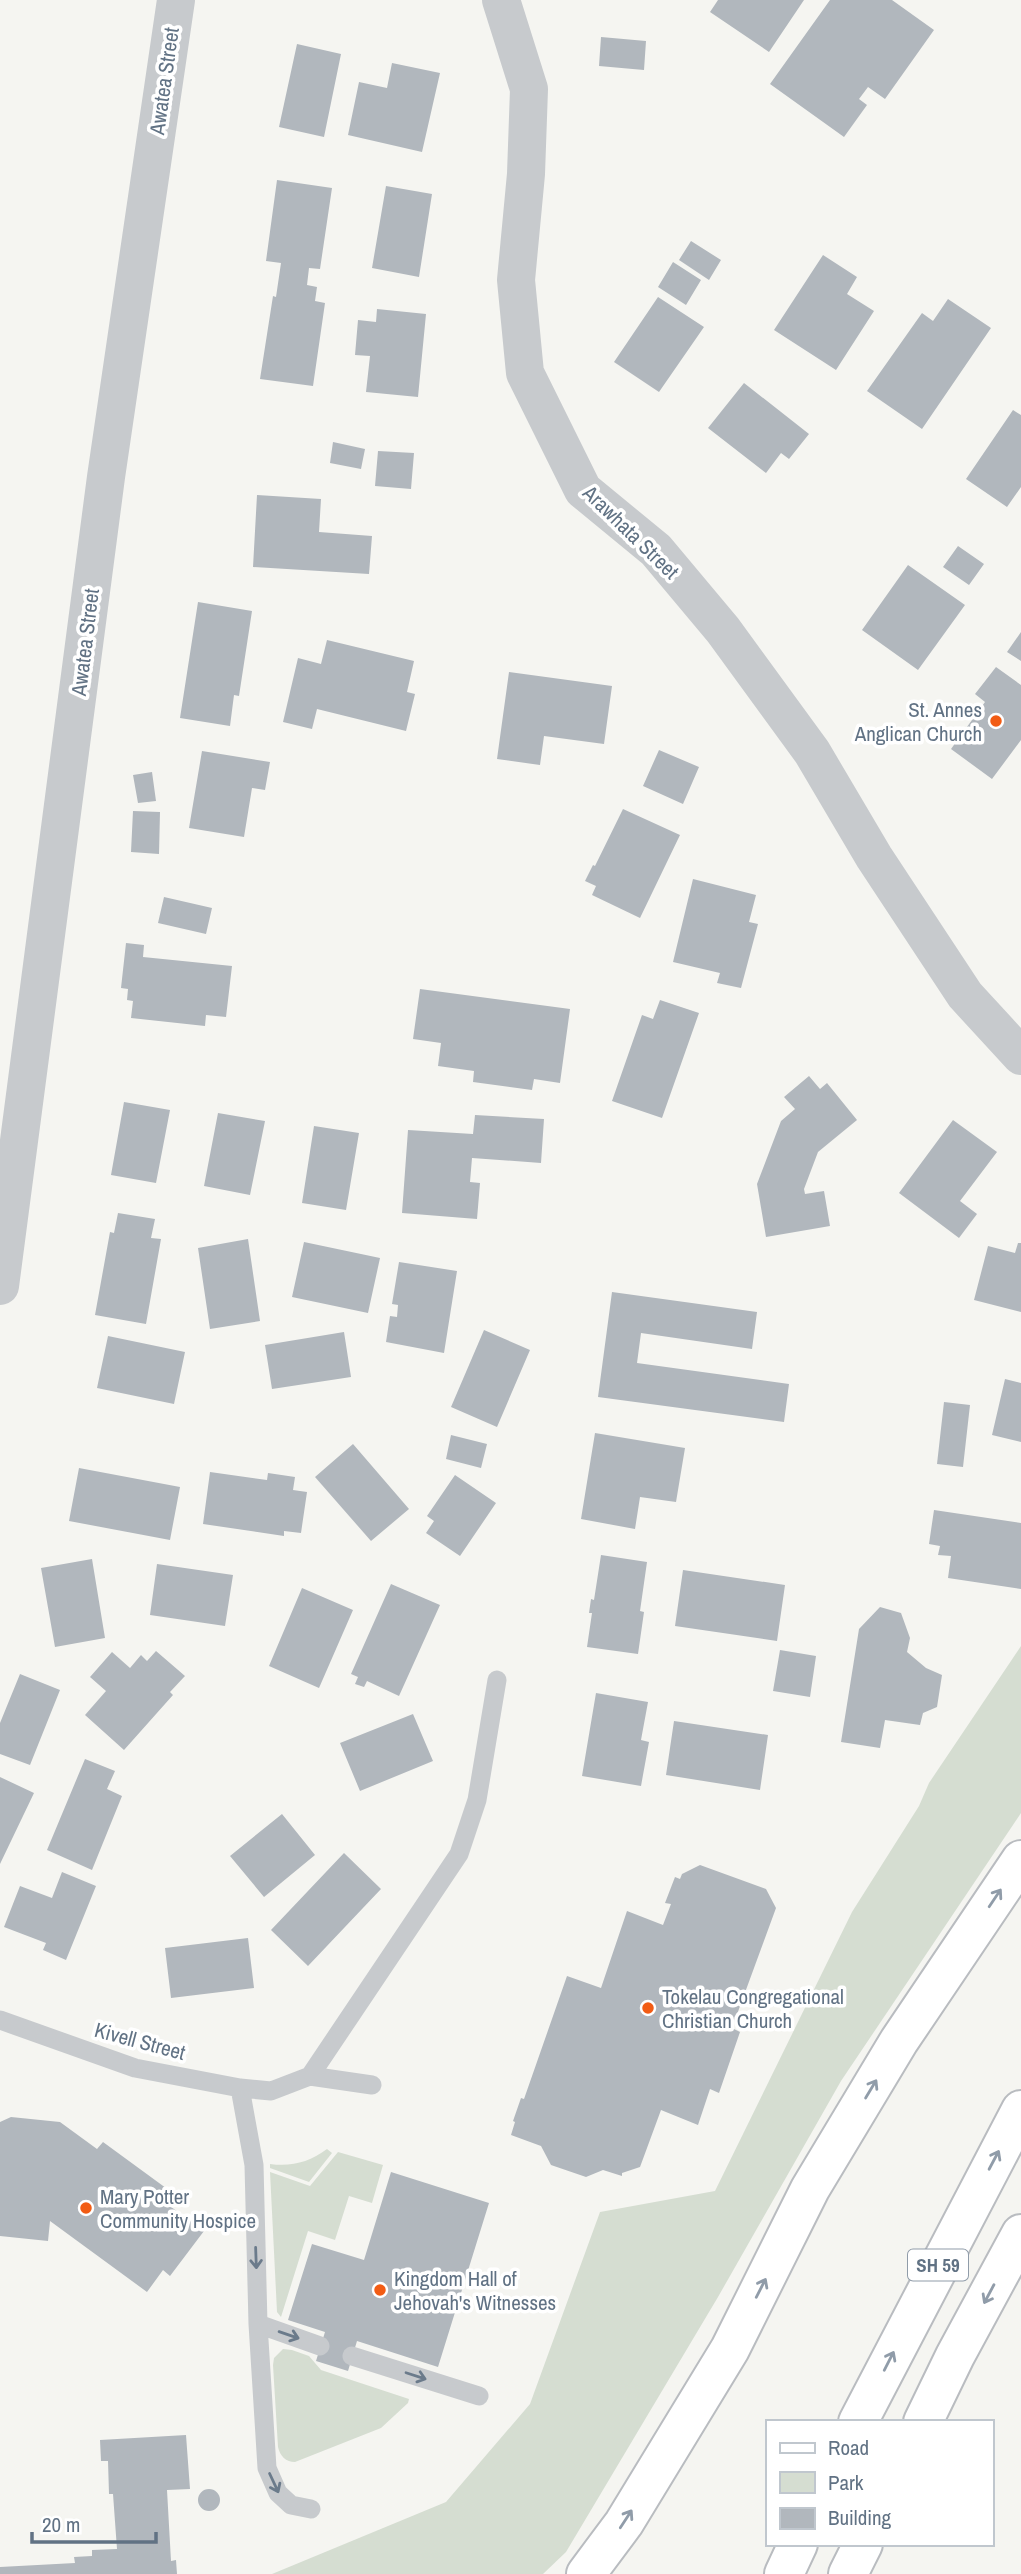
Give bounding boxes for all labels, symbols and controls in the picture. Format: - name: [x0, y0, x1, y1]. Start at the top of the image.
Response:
- street label: Awatea Street: [142, 25, 186, 137]
- street label: Arawhata Street: [576, 478, 686, 585]
- street label: Awatea Street: [64, 586, 106, 698]
- place label: St. Annes Anglican Church: [854, 695, 982, 748]
- marker: St. Annes Anglican Church: [988, 713, 1004, 729]
- one-way arrow: [988, 1889, 1002, 1909]
- place label: Tokelau Congregational Christian Church: [662, 1982, 844, 2035]
- marker: Tokelau Congregational Christian Church: [640, 2000, 656, 2016]
- street label: Kivell Street: [91, 2015, 189, 2067]
- one-way arrow: [864, 2079, 878, 2099]
- one-way arrow: [988, 2150, 1002, 2170]
- place label: Mary Potter Community Hospice: [100, 2182, 256, 2235]
- marker: Mary Potter Community Hospice: [78, 2200, 94, 2216]
- one-way arrow: [250, 2246, 263, 2269]
- road number: SH 59: [908, 2250, 968, 2280]
- place label: Kingdom Hall of Jehovah's Witnesses: [394, 2264, 556, 2317]
- one-way arrow: [754, 2278, 768, 2299]
- marker: Kingdom Hall of Jehovah's Witnesses: [372, 2282, 388, 2298]
- one-way arrow: [981, 2283, 995, 2304]
- one-way arrow: [278, 2330, 300, 2342]
- one-way arrow: [882, 2351, 896, 2372]
- one-way arrow: [404, 2371, 426, 2384]
- legend: [766, 2420, 993, 2546]
- text: Road: [828, 2433, 869, 2462]
- text: Park: [828, 2468, 864, 2497]
- one-way arrow: [268, 2472, 281, 2493]
- scale bar: [32, 2500, 156, 2544]
- text: Building: [828, 2503, 892, 2532]
- text: 20 m: [42, 2510, 80, 2539]
- one-way arrow: [619, 2510, 633, 2529]

